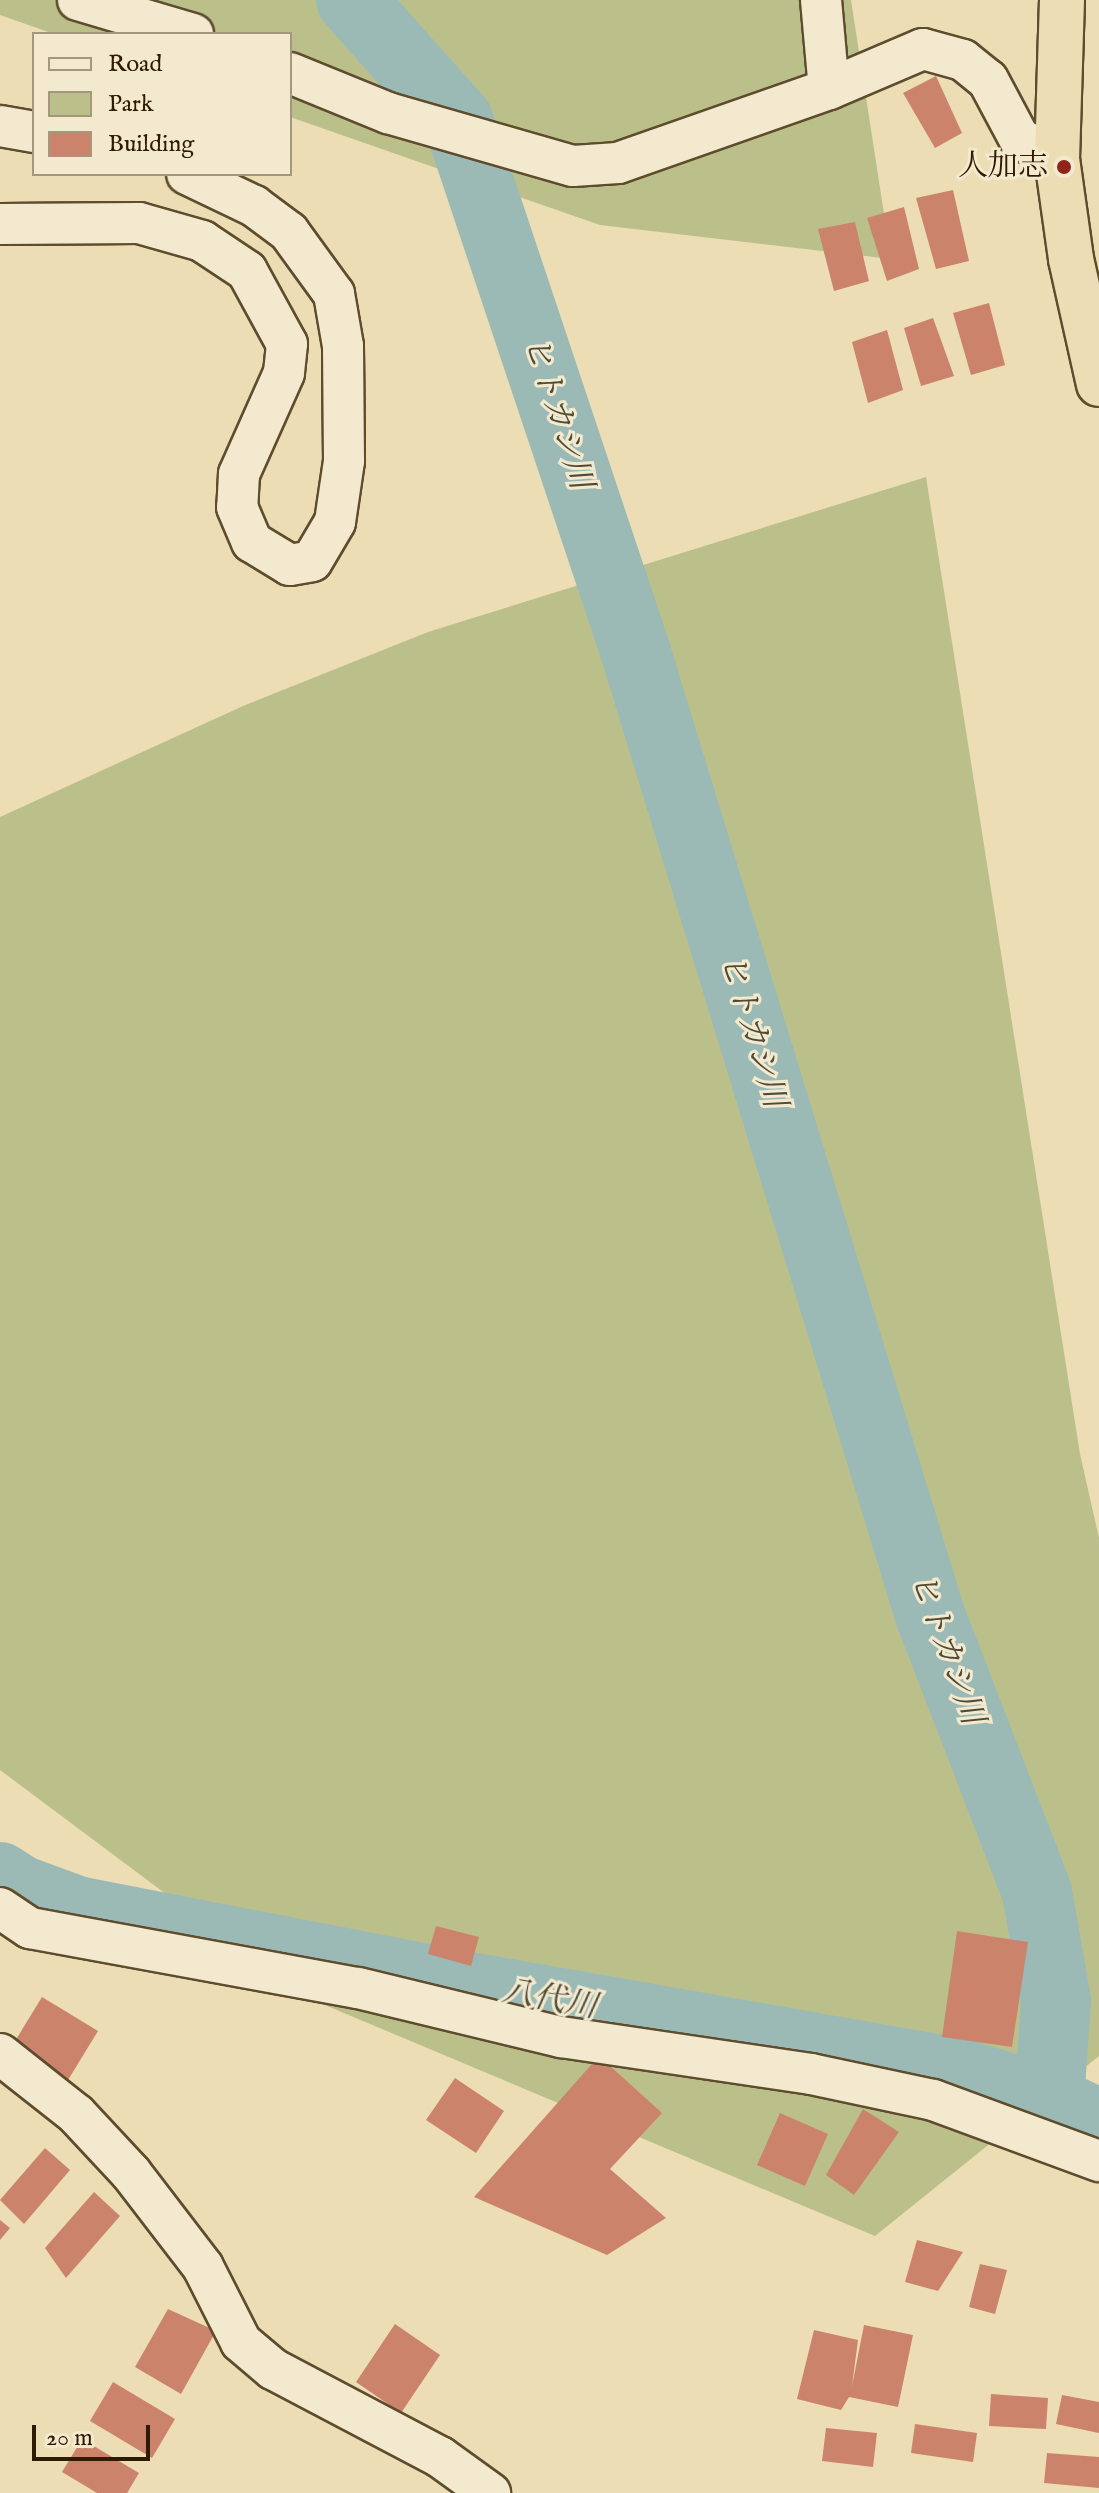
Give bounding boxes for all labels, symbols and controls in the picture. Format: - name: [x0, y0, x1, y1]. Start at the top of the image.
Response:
- legend: [32, 32, 292, 176]
- text: Road: [108, 49, 162, 80]
- text: Park: [108, 89, 154, 120]
- text: Building: [108, 129, 194, 160]
- place label: 人加志: [958, 149, 1048, 185]
- marker: 人加志: [1055, 158, 1073, 176]
- water label: ヒトカシ川: [513, 331, 599, 495]
- water label: ヒトカシ川: [709, 949, 793, 1113]
- water label: ヒトカシ川: [900, 1567, 990, 1731]
- water label: 八代川: [498, 1974, 600, 2028]
- scale bar: [36, 2409, 154, 2459]
- text: 20 m: [46, 2423, 93, 2454]

